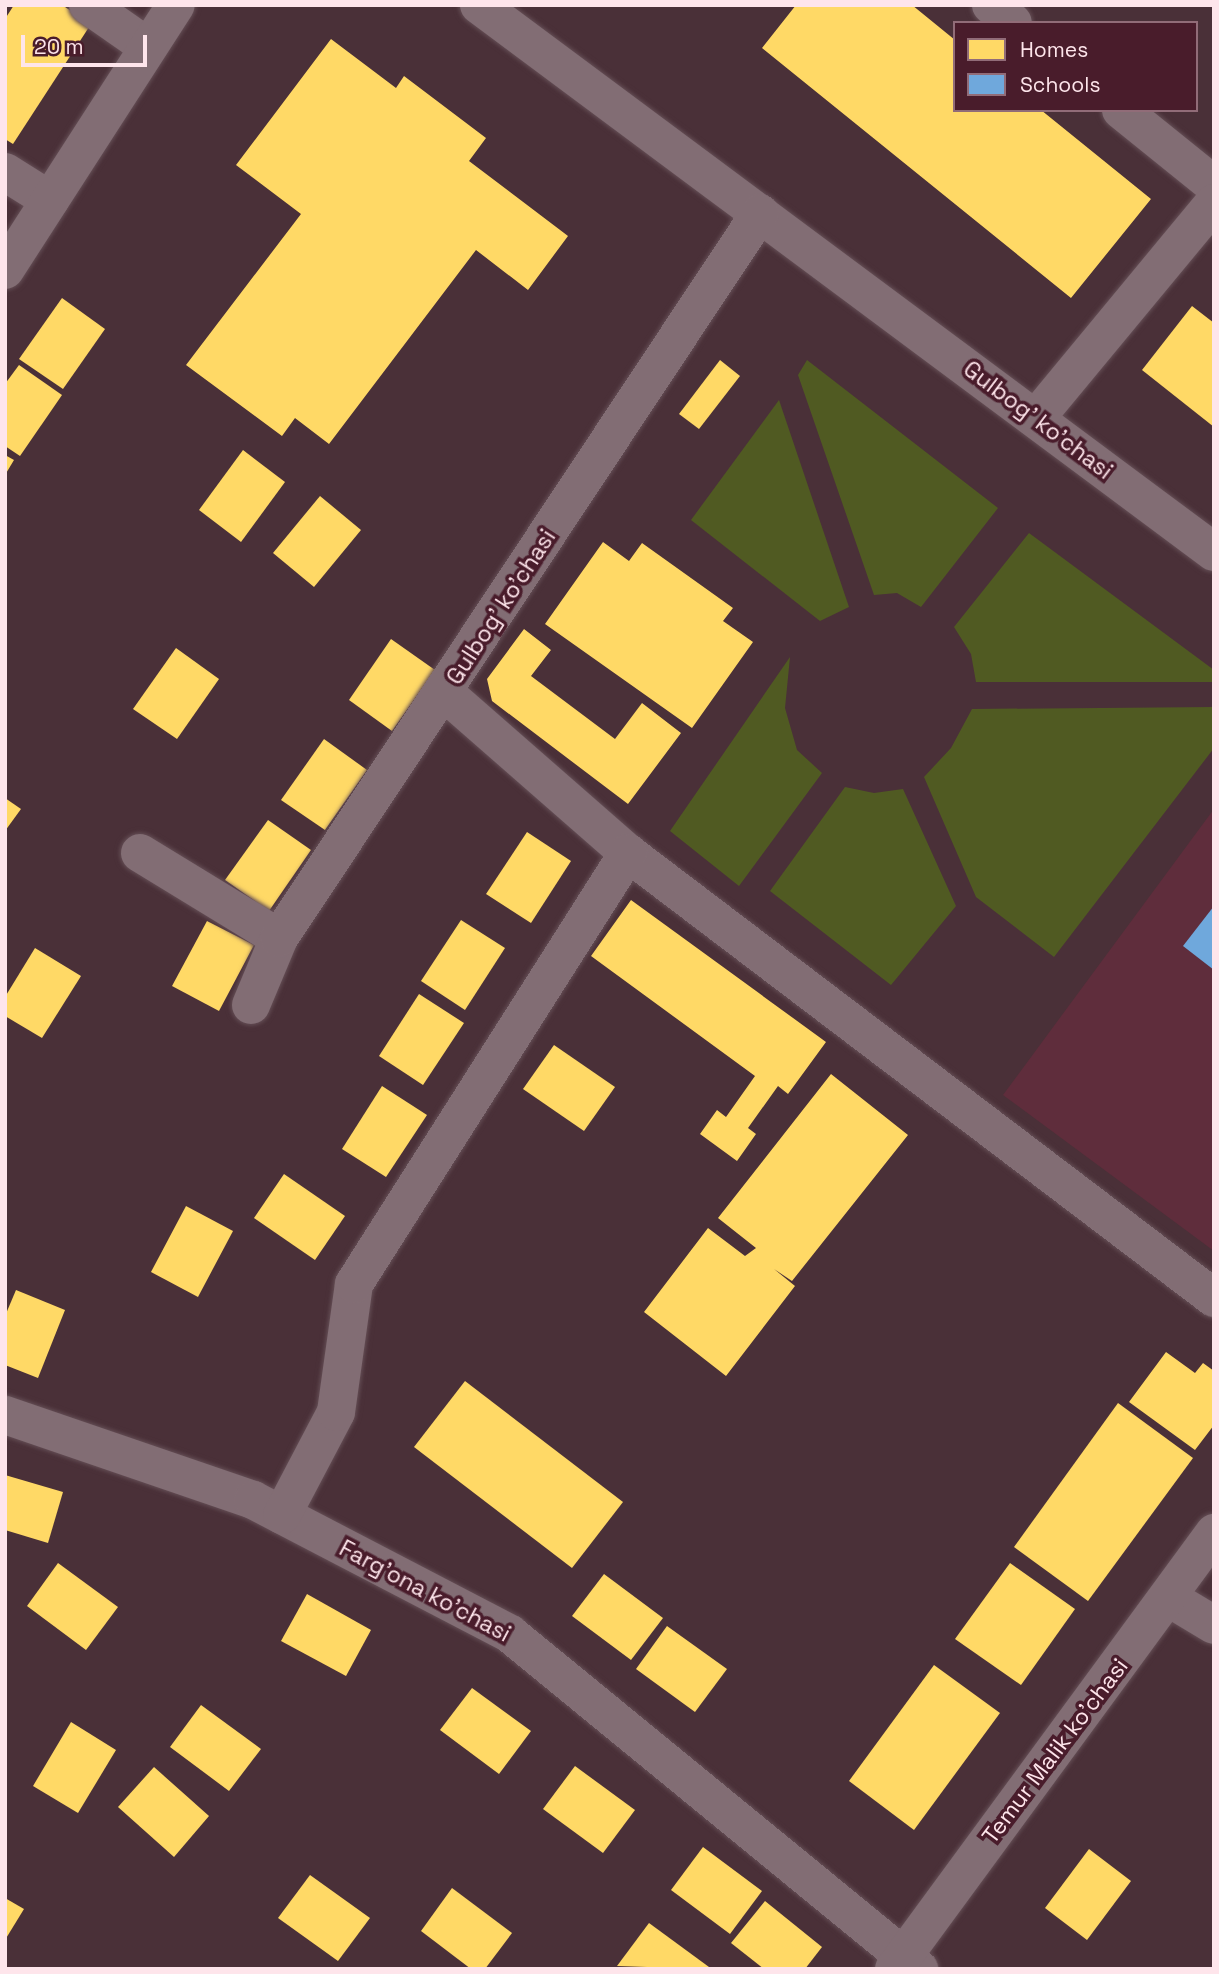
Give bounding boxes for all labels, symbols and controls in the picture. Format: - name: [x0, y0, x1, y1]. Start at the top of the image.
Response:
- scale bar: [24, 21, 150, 65]
- legend: [953, 21, 1198, 112]
- text: 20 m: [34, 33, 84, 60]
- text: Homes: [1020, 36, 1088, 63]
- text: Schools: [1020, 71, 1100, 98]
- street label: Gulbog' ko'chasi: [958, 355, 1118, 485]
- street label: Gulbog' ko'chasi: [441, 524, 561, 690]
- street label: Farg'ona ko'chasi: [335, 1534, 515, 1648]
- street label: Temur Malik ko'chasi: [976, 1653, 1134, 1849]

